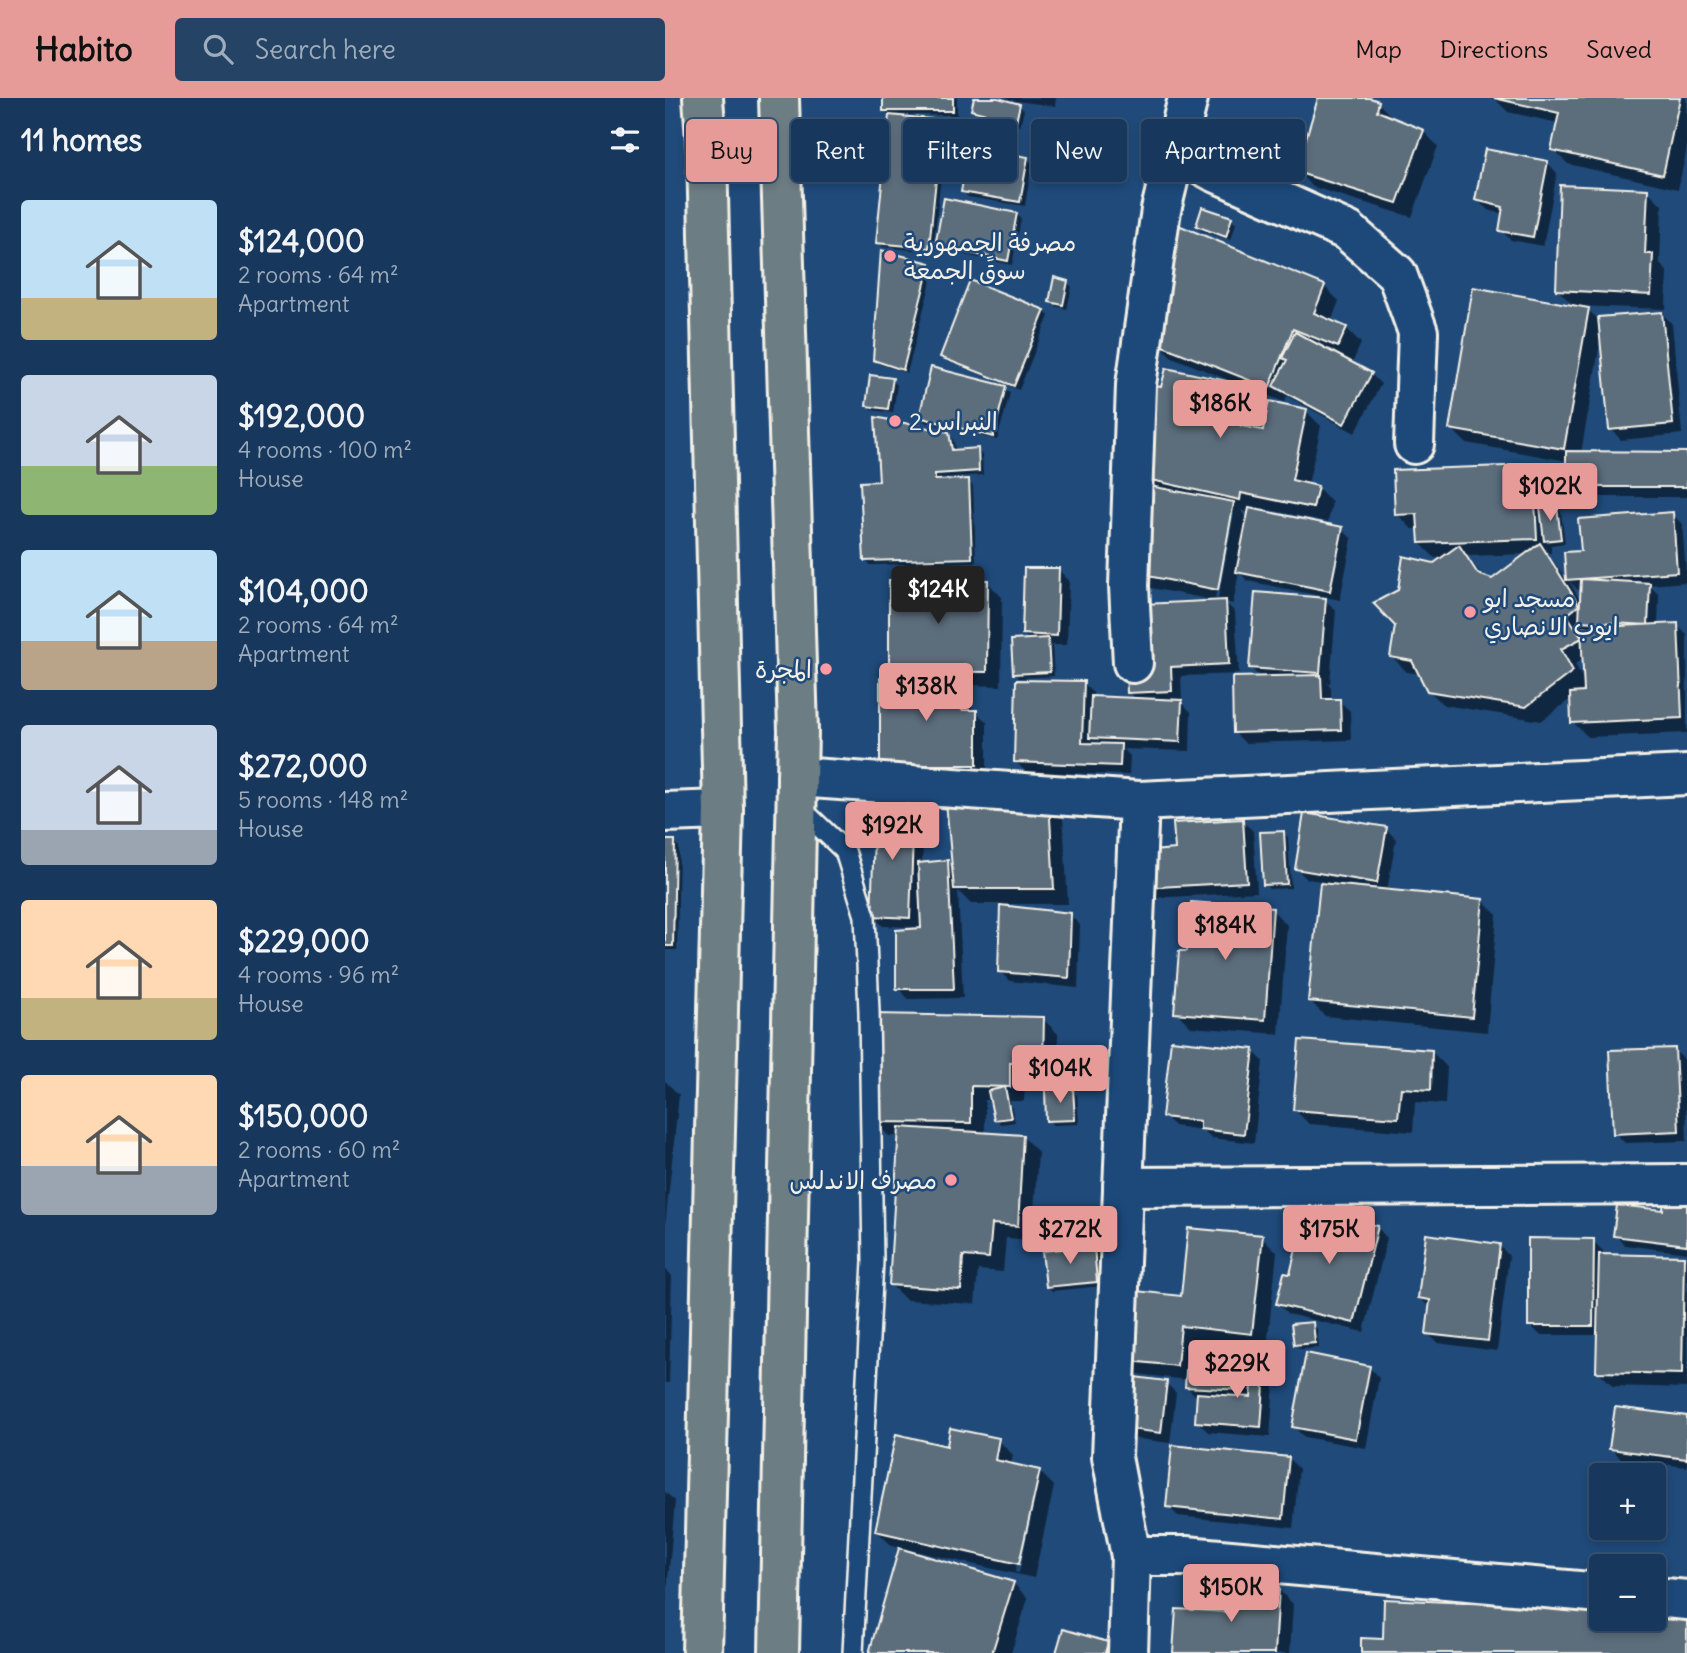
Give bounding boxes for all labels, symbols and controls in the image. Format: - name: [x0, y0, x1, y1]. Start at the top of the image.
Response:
- search box: [175, 18, 665, 81]
- text: Habito: [35, 28, 133, 70]
- icon: search: [199, 30, 237, 68]
- text: Search here: [255, 33, 396, 66]
- text: Map: [1355, 34, 1402, 64]
- text: Directions: [1440, 34, 1548, 64]
- text: Saved: [1586, 34, 1652, 64]
- chip: Buy: [686, 119, 777, 182]
- chip: Rent: [791, 119, 889, 182]
- chip: Filters: [903, 119, 1017, 182]
- chip: New: [1031, 119, 1127, 182]
- chip: Apartment: [1141, 119, 1305, 182]
- text: 11 homes: [21, 121, 142, 159]
- icon: filters: [606, 121, 644, 159]
- text: $124,000: [238, 222, 365, 260]
- place label: مصرفة الجمهورية سوقً الجمعة: [904, 227, 1076, 286]
- icon: home: [77, 228, 161, 312]
- marker: مصرفة الجمهورية سوقً الجمعة: [882, 248, 898, 264]
- text: 2 rooms · 64 m²: [238, 260, 399, 289]
- text: Apartment: [238, 289, 350, 318]
- pin: $186K: [1171, 380, 1269, 440]
- text: $186K: [1189, 388, 1251, 417]
- text: $192,000: [238, 397, 365, 435]
- icon: home: [77, 403, 161, 487]
- place label: النبراس 2: [909, 406, 998, 436]
- marker: النبراس 2: [887, 413, 903, 429]
- text: 4 rooms · 100 m²: [238, 435, 412, 464]
- text: House: [238, 464, 304, 493]
- pin: $102K: [1501, 464, 1599, 523]
- text: $102K: [1518, 471, 1582, 500]
- pin: $124K: [889, 566, 987, 626]
- text: $104,000: [238, 572, 369, 610]
- text: $124K: [907, 574, 969, 603]
- icon: home: [77, 578, 161, 662]
- place label: مسجد ابو ايوب الانصاري: [1482, 583, 1618, 644]
- marker: مسجد ابو ايوب الانصاري: [1462, 604, 1478, 620]
- text: 2 rooms · 64 m²: [238, 610, 399, 639]
- text: Apartment: [238, 639, 350, 668]
- place label: المجرة: [755, 654, 812, 684]
- marker: المجرة: [818, 661, 834, 677]
- pin: $138K: [877, 664, 975, 723]
- text: $138K: [895, 671, 957, 700]
- text: $272,000: [238, 747, 368, 785]
- icon: home: [77, 753, 161, 837]
- text: 5 rooms · 148 m²: [238, 785, 408, 814]
- pin: $192K: [843, 802, 941, 862]
- text: $192K: [861, 810, 923, 839]
- text: House: [238, 814, 304, 843]
- pin: $184K: [1176, 902, 1274, 962]
- text: $184K: [1194, 910, 1256, 939]
- text: $229,000: [238, 922, 370, 960]
- icon: home: [77, 928, 161, 1012]
- text: 4 rooms · 96 m²: [238, 960, 399, 989]
- text: House: [238, 989, 304, 1018]
- pin: $104K: [1011, 1046, 1109, 1105]
- text: $104K: [1028, 1053, 1092, 1082]
- text: $150,000: [238, 1097, 369, 1135]
- icon: home: [77, 1103, 161, 1187]
- text: 2 rooms · 60 m²: [238, 1135, 400, 1164]
- text: Apartment: [238, 1164, 350, 1193]
- place label: مصرف الاندلس: [789, 1165, 937, 1195]
- marker: مصرف الاندلس: [943, 1172, 959, 1188]
- pin: $272K: [1021, 1206, 1119, 1266]
- pin: $175K: [1280, 1206, 1378, 1266]
- text: $272K: [1038, 1214, 1102, 1243]
- text: $175K: [1299, 1214, 1359, 1243]
- pin: $229K: [1188, 1340, 1286, 1400]
- text: $229K: [1204, 1348, 1270, 1377]
- map controls: [1589, 1463, 1666, 1631]
- button: +: [1589, 1463, 1666, 1540]
- button: −: [1589, 1554, 1666, 1631]
- pin: $150K: [1182, 1564, 1280, 1624]
- text: $150K: [1199, 1572, 1263, 1601]

